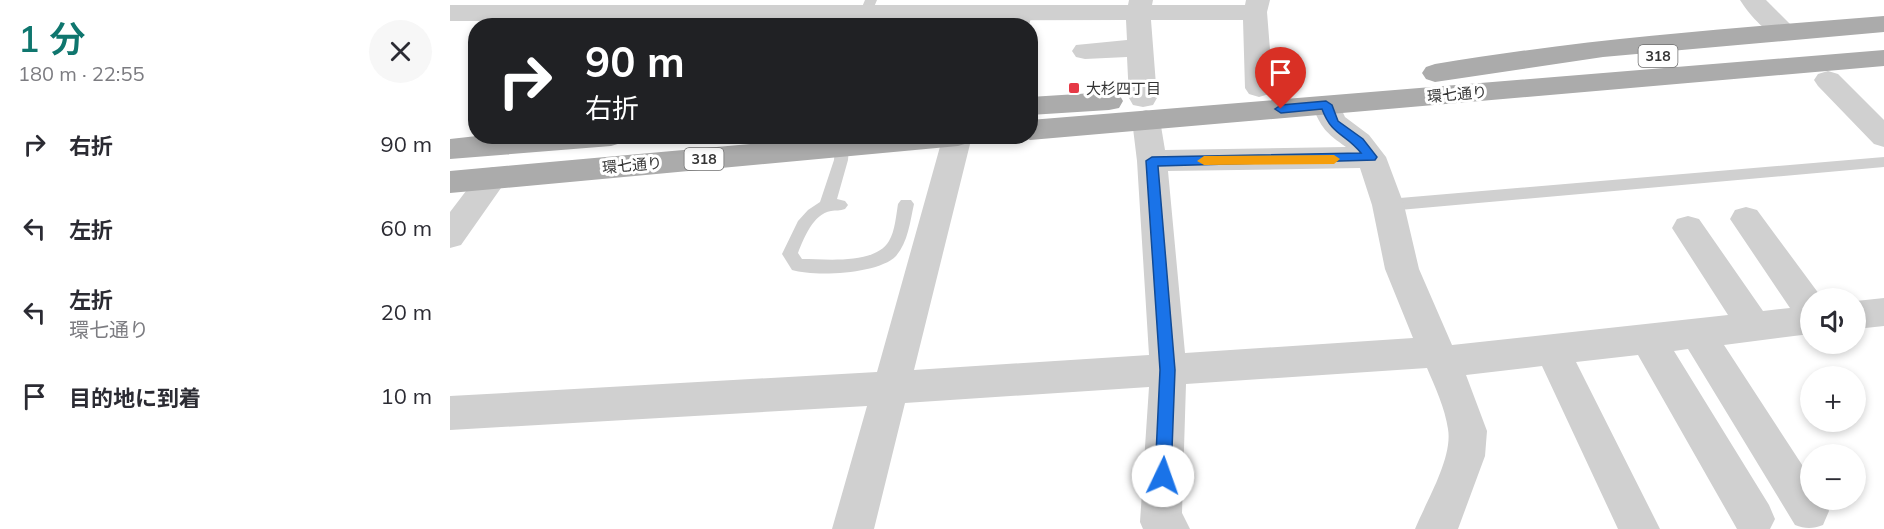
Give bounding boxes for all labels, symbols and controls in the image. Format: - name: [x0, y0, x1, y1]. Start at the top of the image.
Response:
- text: 1 分: [18, 16, 85, 61]
- button: close: [369, 20, 432, 83]
- text: 90 m: [585, 35, 685, 88]
- icon: right: [486, 42, 564, 120]
- road number: 318: [1638, 45, 1678, 67]
- pin: [1255, 47, 1306, 109]
- icon: arrive: [1264, 56, 1297, 89]
- text: 180 m · 22:55: [18, 61, 144, 86]
- place label: 大杉四丁目: [1086, 79, 1161, 98]
- marker: 大杉四丁目: [1067, 81, 1081, 95]
- street label: 環七通り: [1426, 82, 1488, 106]
- text: 右折: [585, 91, 639, 125]
- icon: right: [18, 128, 51, 161]
- text: 90 m: [381, 130, 432, 158]
- text: 右折: [69, 132, 113, 160]
- road number: 318: [684, 148, 724, 170]
- street label: 環七通り: [601, 153, 663, 177]
- icon: left: [18, 212, 51, 245]
- text: 60 m: [381, 214, 432, 242]
- text: 左折: [69, 216, 113, 244]
- text: 左折: [69, 286, 113, 314]
- map controls: [1800, 288, 1866, 510]
- button: sound: [1800, 288, 1866, 354]
- icon: left: [18, 296, 51, 329]
- text: 20 m: [381, 298, 432, 326]
- text: 環七通り: [69, 317, 149, 342]
- button: +: [1800, 366, 1866, 432]
- icon: arrive: [18, 380, 51, 413]
- text: 10 m: [381, 382, 432, 410]
- text: 目的地に到着: [69, 384, 201, 412]
- position arrow: [1131, 444, 1195, 508]
- button: −: [1800, 444, 1866, 510]

